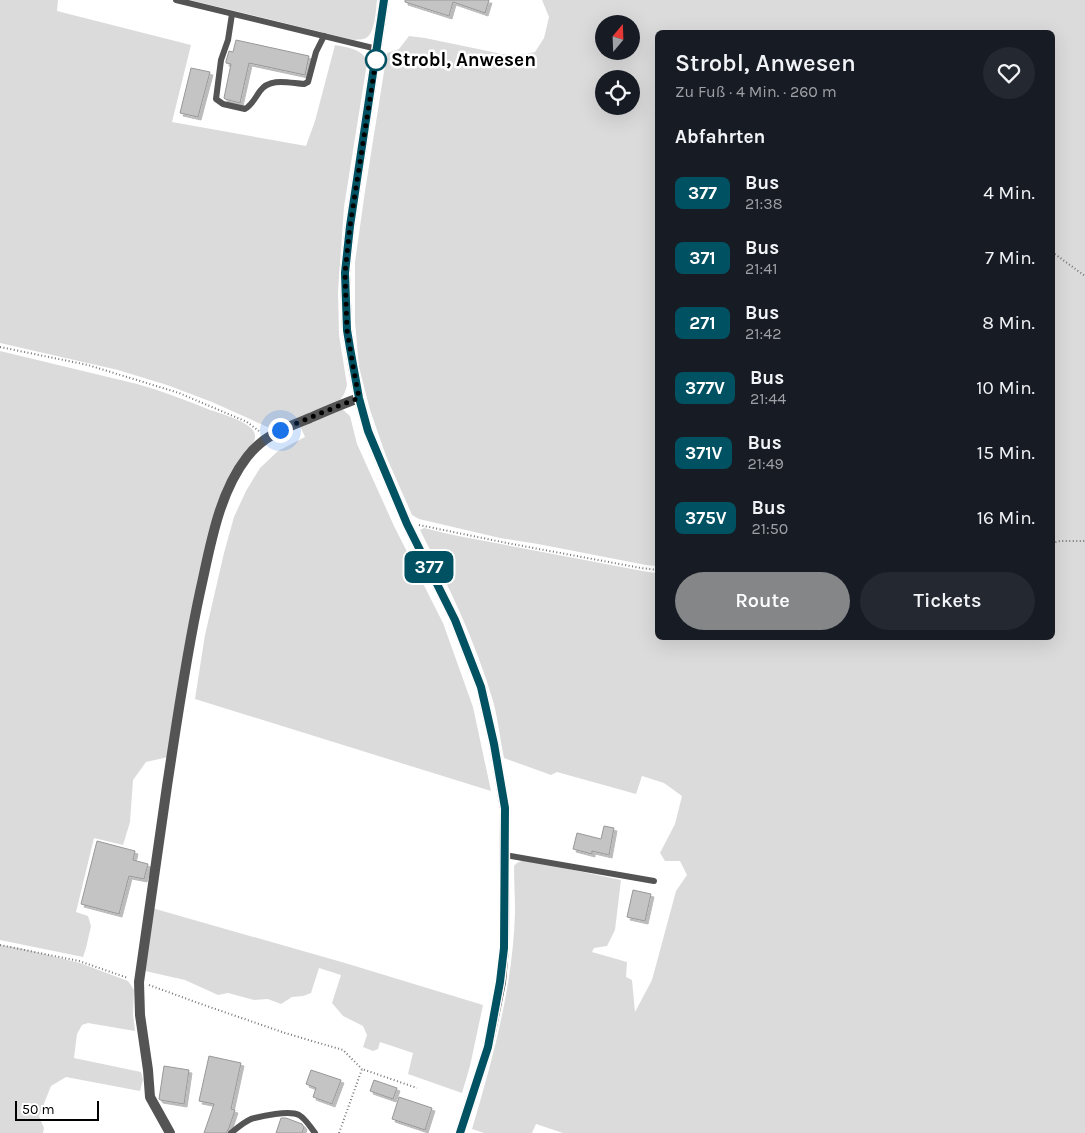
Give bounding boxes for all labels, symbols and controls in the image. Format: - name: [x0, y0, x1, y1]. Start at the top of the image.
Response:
- north arrow: [595, 15, 640, 60]
- map controls: [595, 15, 640, 115]
- button: heart: [983, 47, 1035, 99]
- marker: Strobl, Anwesen: [365, 49, 387, 71]
- place label: Strobl, Anwesen: [391, 49, 536, 71]
- text: Strobl, Anwesen: [675, 49, 856, 77]
- button: locate: [595, 70, 640, 115]
- text: Zu Fuß · 4 Min. · 260 m: [675, 82, 837, 101]
- text: Abfahrten: [675, 126, 765, 148]
- text: Bus: [745, 172, 779, 194]
- text: 377: [688, 182, 717, 204]
- text: 4 Min.: [983, 182, 1035, 204]
- text: 21:38: [745, 194, 783, 213]
- text: Bus: [745, 237, 779, 259]
- text: 371: [689, 247, 716, 269]
- text: 7 Min.: [985, 247, 1035, 269]
- text: 21:41: [745, 259, 777, 278]
- text: Bus: [745, 302, 779, 324]
- text: 271: [689, 312, 716, 334]
- text: 8 Min.: [982, 312, 1035, 334]
- text: 21:42: [745, 324, 781, 343]
- text: Bus: [750, 367, 784, 389]
- text: 377V: [685, 377, 725, 399]
- text: 10 Min.: [976, 377, 1035, 399]
- text: 21:44: [750, 389, 786, 408]
- your location: [268, 418, 293, 443]
- text: Bus: [747, 432, 782, 454]
- text: 371V: [685, 442, 722, 464]
- text: 15 Min.: [977, 442, 1035, 464]
- text: 21:49: [747, 454, 784, 473]
- text: Bus: [751, 497, 786, 519]
- text: 375V: [685, 507, 726, 529]
- text: 16 Min.: [977, 507, 1035, 529]
- text: 21:50: [751, 519, 788, 538]
- line badge: 377: [400, 551, 458, 583]
- text: 377: [414, 556, 444, 578]
- button: Route: [675, 572, 850, 630]
- button: Tickets: [860, 572, 1035, 630]
- scale bar: [15, 1098, 99, 1121]
- text: 50 m: [22, 1101, 55, 1118]

